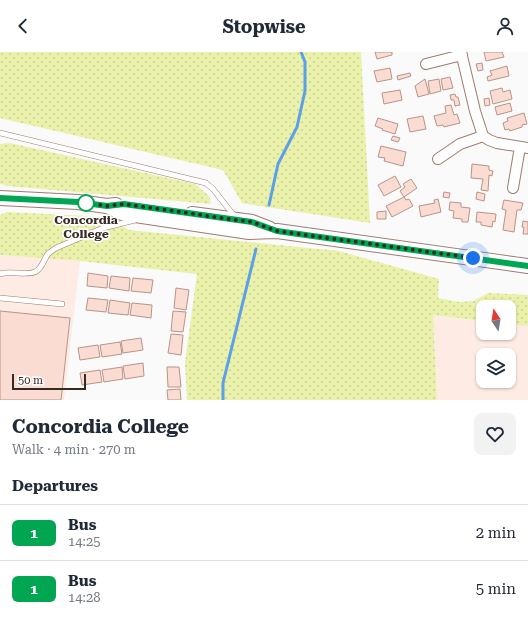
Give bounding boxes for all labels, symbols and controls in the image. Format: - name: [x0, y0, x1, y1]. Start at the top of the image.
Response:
- icon: back: [12, 15, 34, 37]
- icon: person: [494, 15, 516, 37]
- text: Stopwise: [222, 16, 306, 37]
- marker: Concordia College: [77, 194, 95, 212]
- place label: Concordia College: [54, 213, 118, 241]
- your location: [463, 248, 483, 268]
- north arrow: [476, 300, 516, 340]
- map controls: [476, 300, 516, 388]
- button: layers: [476, 348, 516, 388]
- scale bar: [12, 372, 86, 391]
- text: 50 m: [18, 374, 43, 387]
- button: heart: [474, 413, 516, 455]
- text: Concordia College: [12, 415, 189, 438]
- text: Walk · 4 min · 270 m: [12, 442, 136, 457]
- text: Departures: [12, 477, 98, 495]
- text: Bus: [68, 516, 96, 534]
- text: 2 min: [476, 524, 516, 542]
- text: 1: [30, 525, 38, 541]
- text: 14:25: [68, 534, 100, 549]
- text: Bus: [68, 572, 96, 590]
- text: 5 min: [476, 580, 516, 598]
- text: 1: [30, 581, 38, 597]
- text: 14:28: [68, 590, 100, 605]

